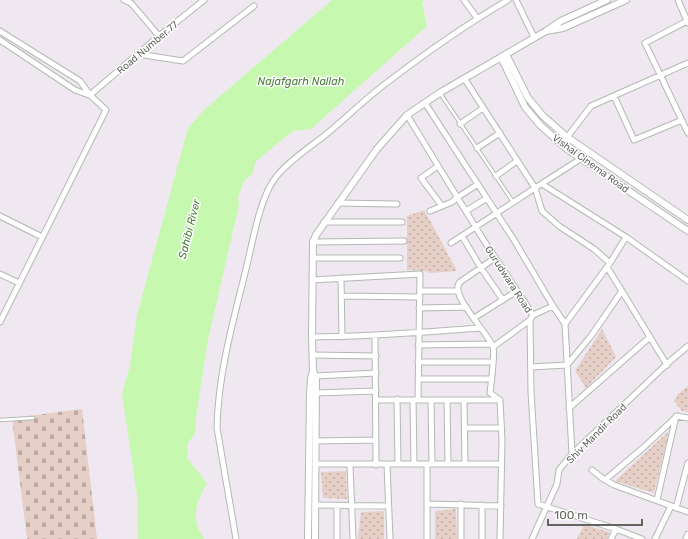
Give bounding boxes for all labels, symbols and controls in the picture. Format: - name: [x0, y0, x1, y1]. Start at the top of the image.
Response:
- street label: Road Number 77: [115, 19, 181, 77]
- water label: Najafgarh Nallah: [258, 75, 345, 88]
- street label: Vishal Cinema Road: [550, 132, 631, 196]
- water label: Sahibi River: [176, 197, 203, 260]
- street label: Gurudwara Road: [482, 244, 534, 315]
- street label: Shiv Mandir Road: [564, 401, 629, 466]
- scale bar: [548, 501, 642, 527]
- text: 100 m: [554, 508, 588, 522]

